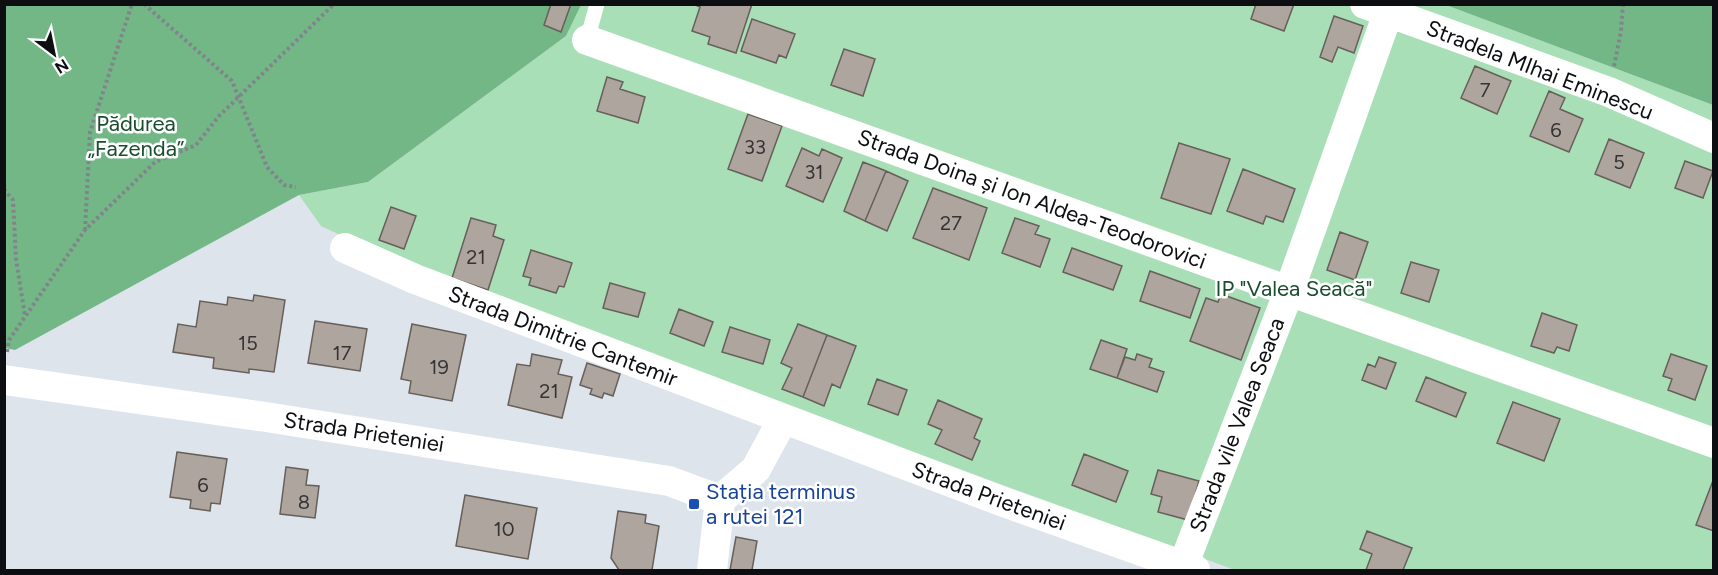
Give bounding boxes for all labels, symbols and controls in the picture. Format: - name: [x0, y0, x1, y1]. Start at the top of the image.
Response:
- street label: Stradela MIhai Eminescu: [1423, 14, 1657, 126]
- north arrow: [24, 24, 84, 84]
- text: N: [51, 55, 72, 78]
- house number: 7: [1480, 78, 1491, 102]
- park label: Pădurea „Fazenda”: [88, 110, 184, 162]
- house number: 6: [1550, 118, 1562, 142]
- street label: Strada Doina și Ion Aldea-Teodorovici: [854, 123, 1210, 275]
- house number: 33: [744, 135, 766, 159]
- house number: 5: [1613, 150, 1625, 174]
- house number: 31: [804, 160, 824, 184]
- house number: 27: [940, 211, 962, 235]
- house number: 21: [466, 245, 486, 269]
- park label: IP "Valea Seacă": [1215, 275, 1373, 302]
- street label: Strada Dimitrie Cantemir: [445, 280, 682, 392]
- street label: Strada vile Valea Seaca: [1184, 314, 1290, 536]
- house number: 15: [238, 331, 258, 355]
- house number: 17: [333, 341, 352, 365]
- house number: 19: [429, 355, 449, 379]
- house number: 21: [539, 379, 559, 403]
- street label: Strada Prieteniei: [282, 406, 446, 458]
- street label: Strada Prieteniei: [908, 456, 1070, 536]
- house number: 6: [197, 473, 209, 497]
- place label: Stația terminus a rutei 121: [706, 478, 855, 530]
- house number: 8: [298, 490, 310, 514]
- marker: Stația terminus a rutei 121: [687, 497, 701, 511]
- house number: 10: [493, 517, 515, 541]

